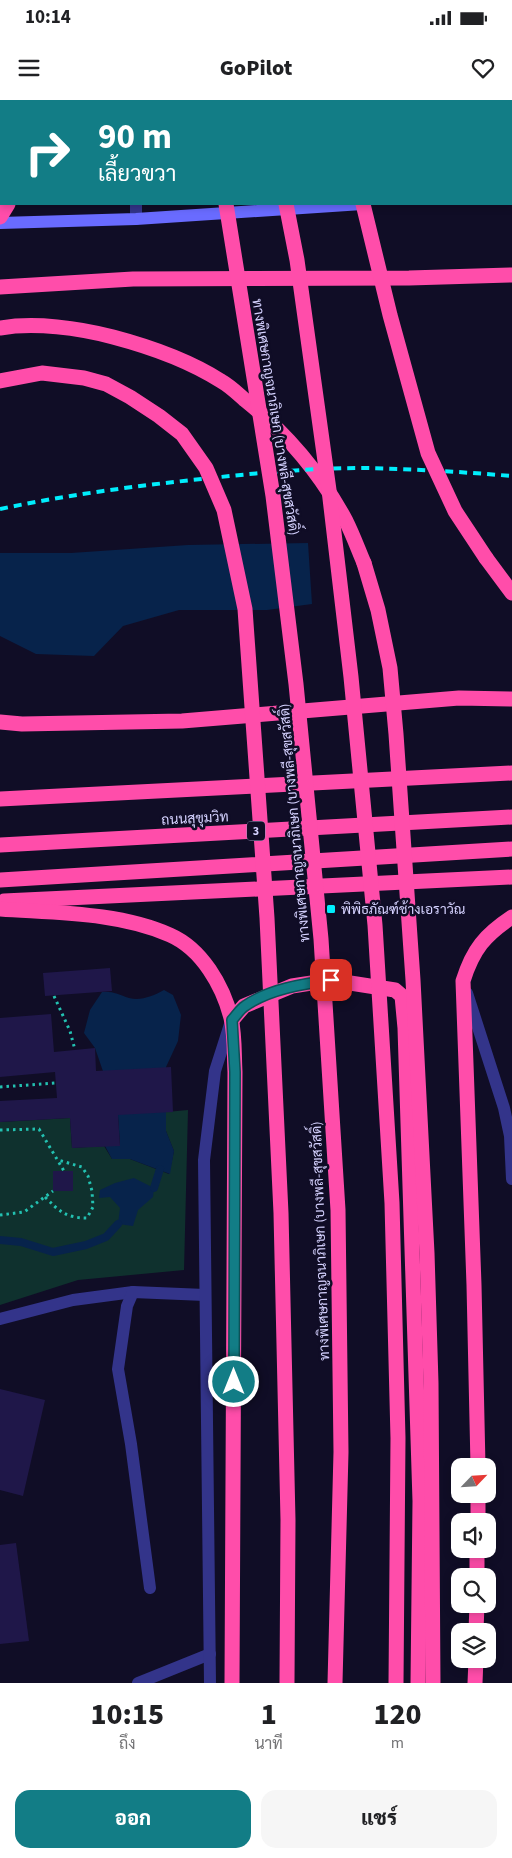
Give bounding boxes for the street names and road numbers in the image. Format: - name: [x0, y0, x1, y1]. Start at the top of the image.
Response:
- street label: ทางพิเศษกาญจนาภิเษก (บางพลี-สุขสวัสดิ์): [246, 297, 307, 537]
- street label: ทางพิเศษกาญจนาภิเษก (บางพลี-สุขสวัสดิ์): [271, 703, 315, 943]
- street label: ถนนสุขุมวิท: [161, 807, 229, 831]
- road number: 3: [247, 821, 265, 840]
- street label: ทางพิเศษกาญจนาภิเษก (บางพลี-สุขสวัสดิ์): [303, 1121, 335, 1361]

